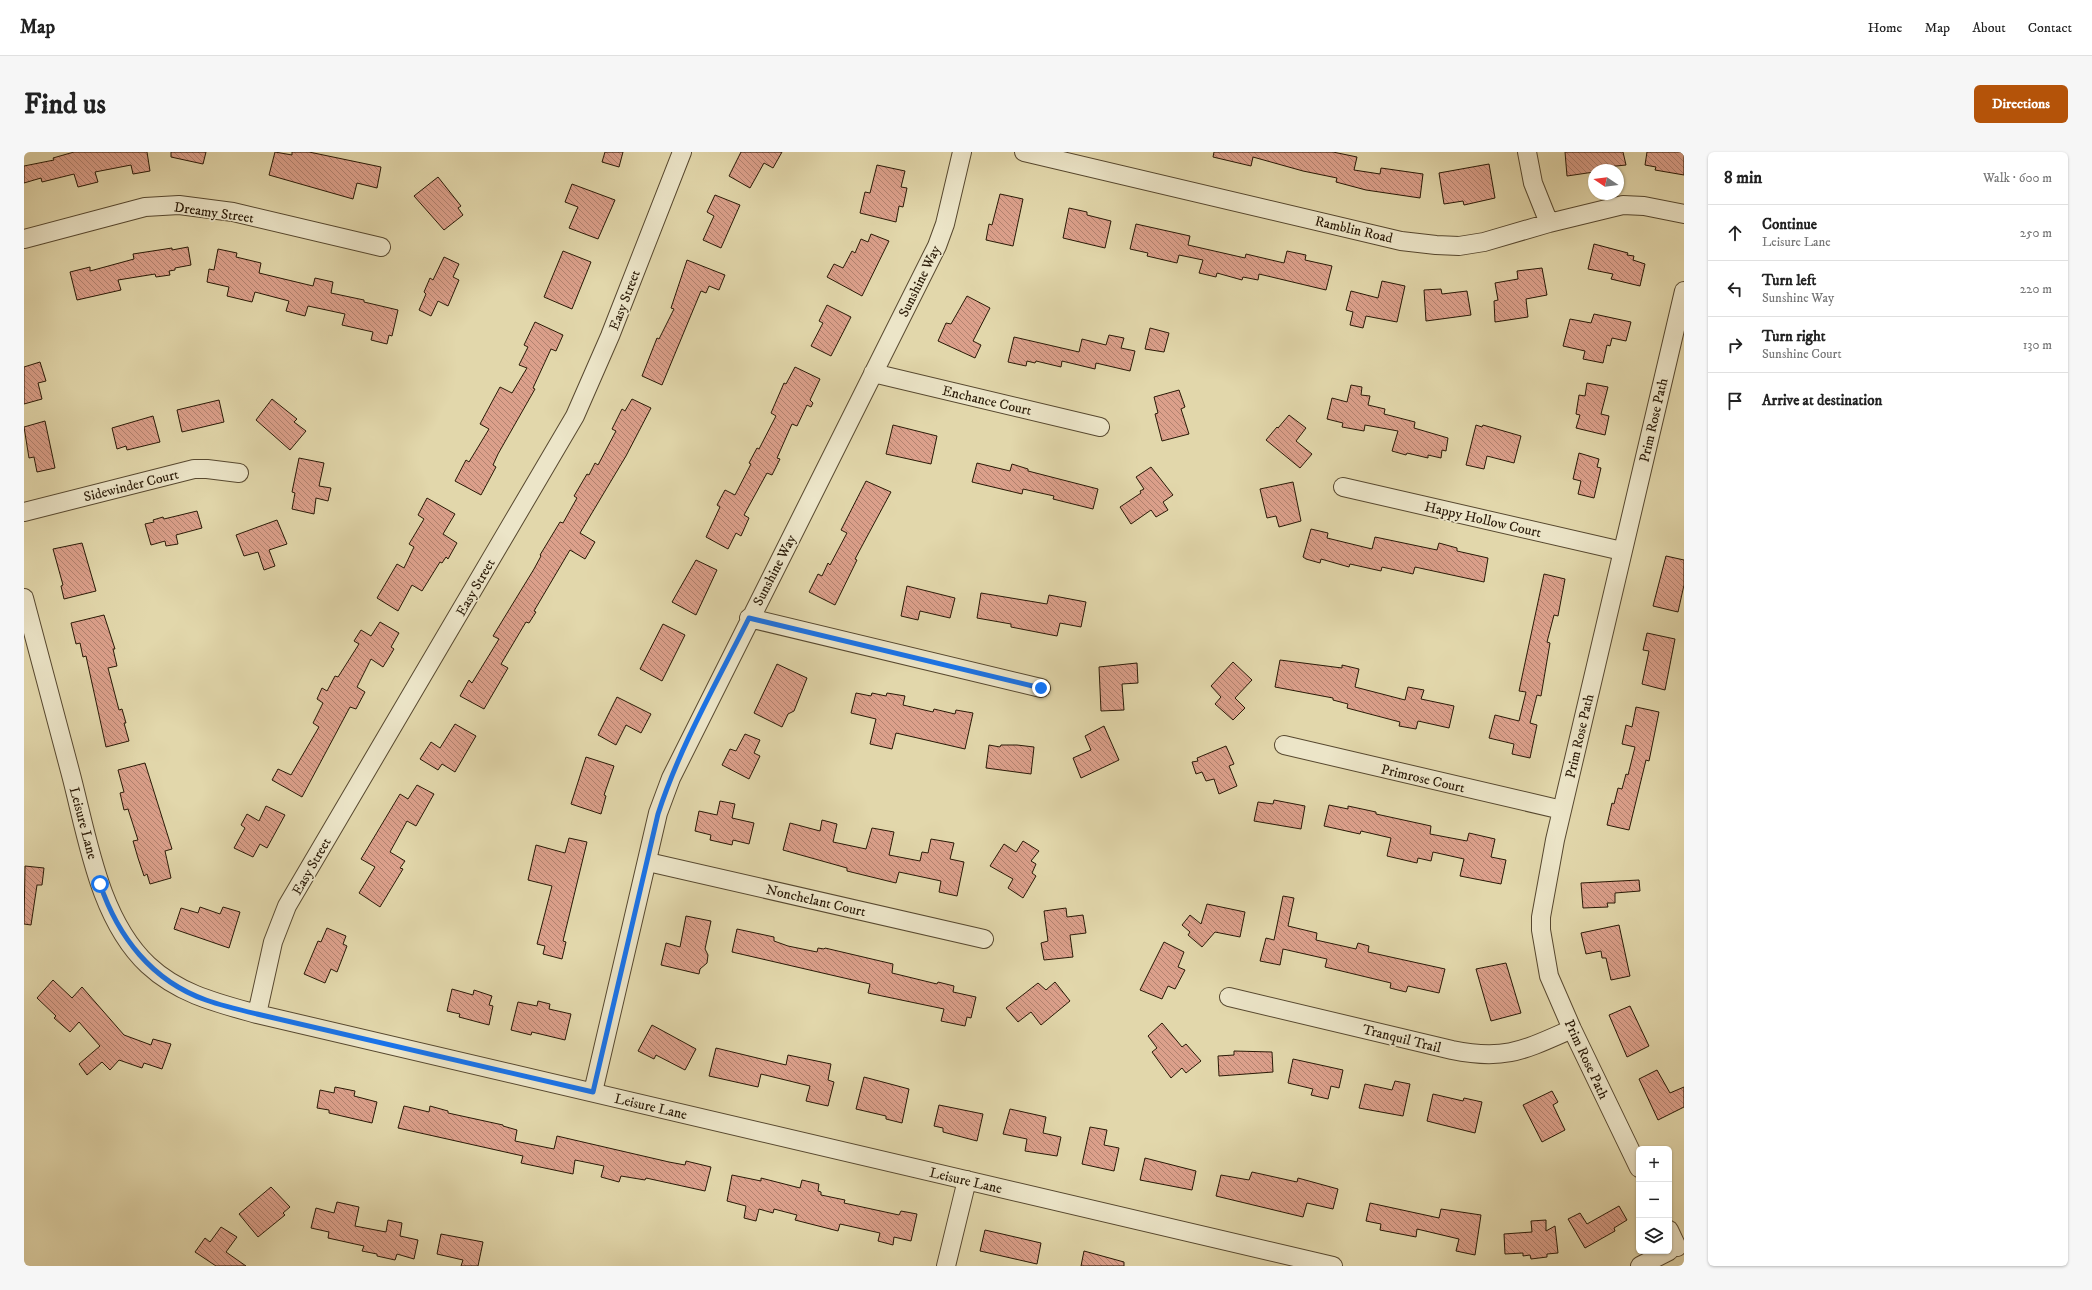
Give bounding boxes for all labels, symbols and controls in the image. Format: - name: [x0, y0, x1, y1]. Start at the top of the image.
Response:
- text: Map: [20, 16, 55, 39]
- text: Home: [1868, 19, 1902, 37]
- text: Map: [1924, 19, 1950, 37]
- text: About: [1972, 19, 2006, 37]
- text: Contact: [2028, 19, 2072, 37]
- button: Directions: [1974, 85, 2068, 123]
- text: Find us: [24, 87, 106, 122]
- north arrow: [1588, 164, 1624, 200]
- text: 8 min: [1724, 167, 1762, 189]
- text: Walk · 600 m: [1983, 170, 2052, 186]
- street label: Dreamy Street: [173, 198, 256, 228]
- street label: Ramblin Road: [1313, 212, 1394, 248]
- text: Continue: [1762, 215, 1817, 234]
- icon: ahead: [1724, 222, 1746, 244]
- text: 250 m: [2020, 225, 2052, 241]
- text: Leisure Lane: [1762, 234, 1831, 250]
- street label: Sunshine Way: [895, 242, 945, 320]
- street label: Easy Street: [605, 267, 645, 333]
- text: Turn left: [1762, 271, 1816, 290]
- icon: left: [1724, 278, 1746, 300]
- text: 220 m: [2020, 281, 2052, 297]
- text: Sunshine Way: [1762, 290, 1834, 306]
- text: Turn right: [1762, 327, 1825, 346]
- icon: right: [1724, 334, 1746, 356]
- text: 130 m: [2023, 337, 2052, 353]
- text: Sunshine Court: [1762, 346, 1842, 362]
- street label: Prim Rose Path: [1636, 376, 1673, 464]
- street label: Enchance Court: [940, 382, 1034, 420]
- icon: arrive: [1724, 390, 1746, 412]
- text: Arrive at destination: [1762, 391, 1882, 410]
- street label: Sidewinder Court: [82, 465, 181, 506]
- street label: Happy Hollow Court: [1423, 498, 1543, 542]
- street label: Sunshine Way: [749, 531, 801, 609]
- street label: Easy Street: [452, 555, 500, 619]
- route end: [1032, 679, 1050, 697]
- street label: Prim Rose Path: [1562, 692, 1599, 780]
- street label: Primrose Court: [1379, 761, 1467, 797]
- street label: Leisure Lane: [65, 785, 101, 862]
- street label: Easy Street: [288, 834, 336, 898]
- route start: [91, 875, 109, 893]
- street label: Nonchelant Court: [764, 881, 868, 921]
- street label: Prim Rose Path: [1560, 1017, 1613, 1103]
- street label: Tranquil Trail: [1361, 1021, 1444, 1058]
- street label: Leisure Lane: [613, 1090, 689, 1124]
- map controls: [1636, 1146, 1672, 1254]
- button: +: [1636, 1146, 1672, 1182]
- street label: Leisure Lane: [928, 1164, 1004, 1198]
- button: −: [1636, 1182, 1672, 1218]
- button: layers: [1636, 1218, 1672, 1254]

